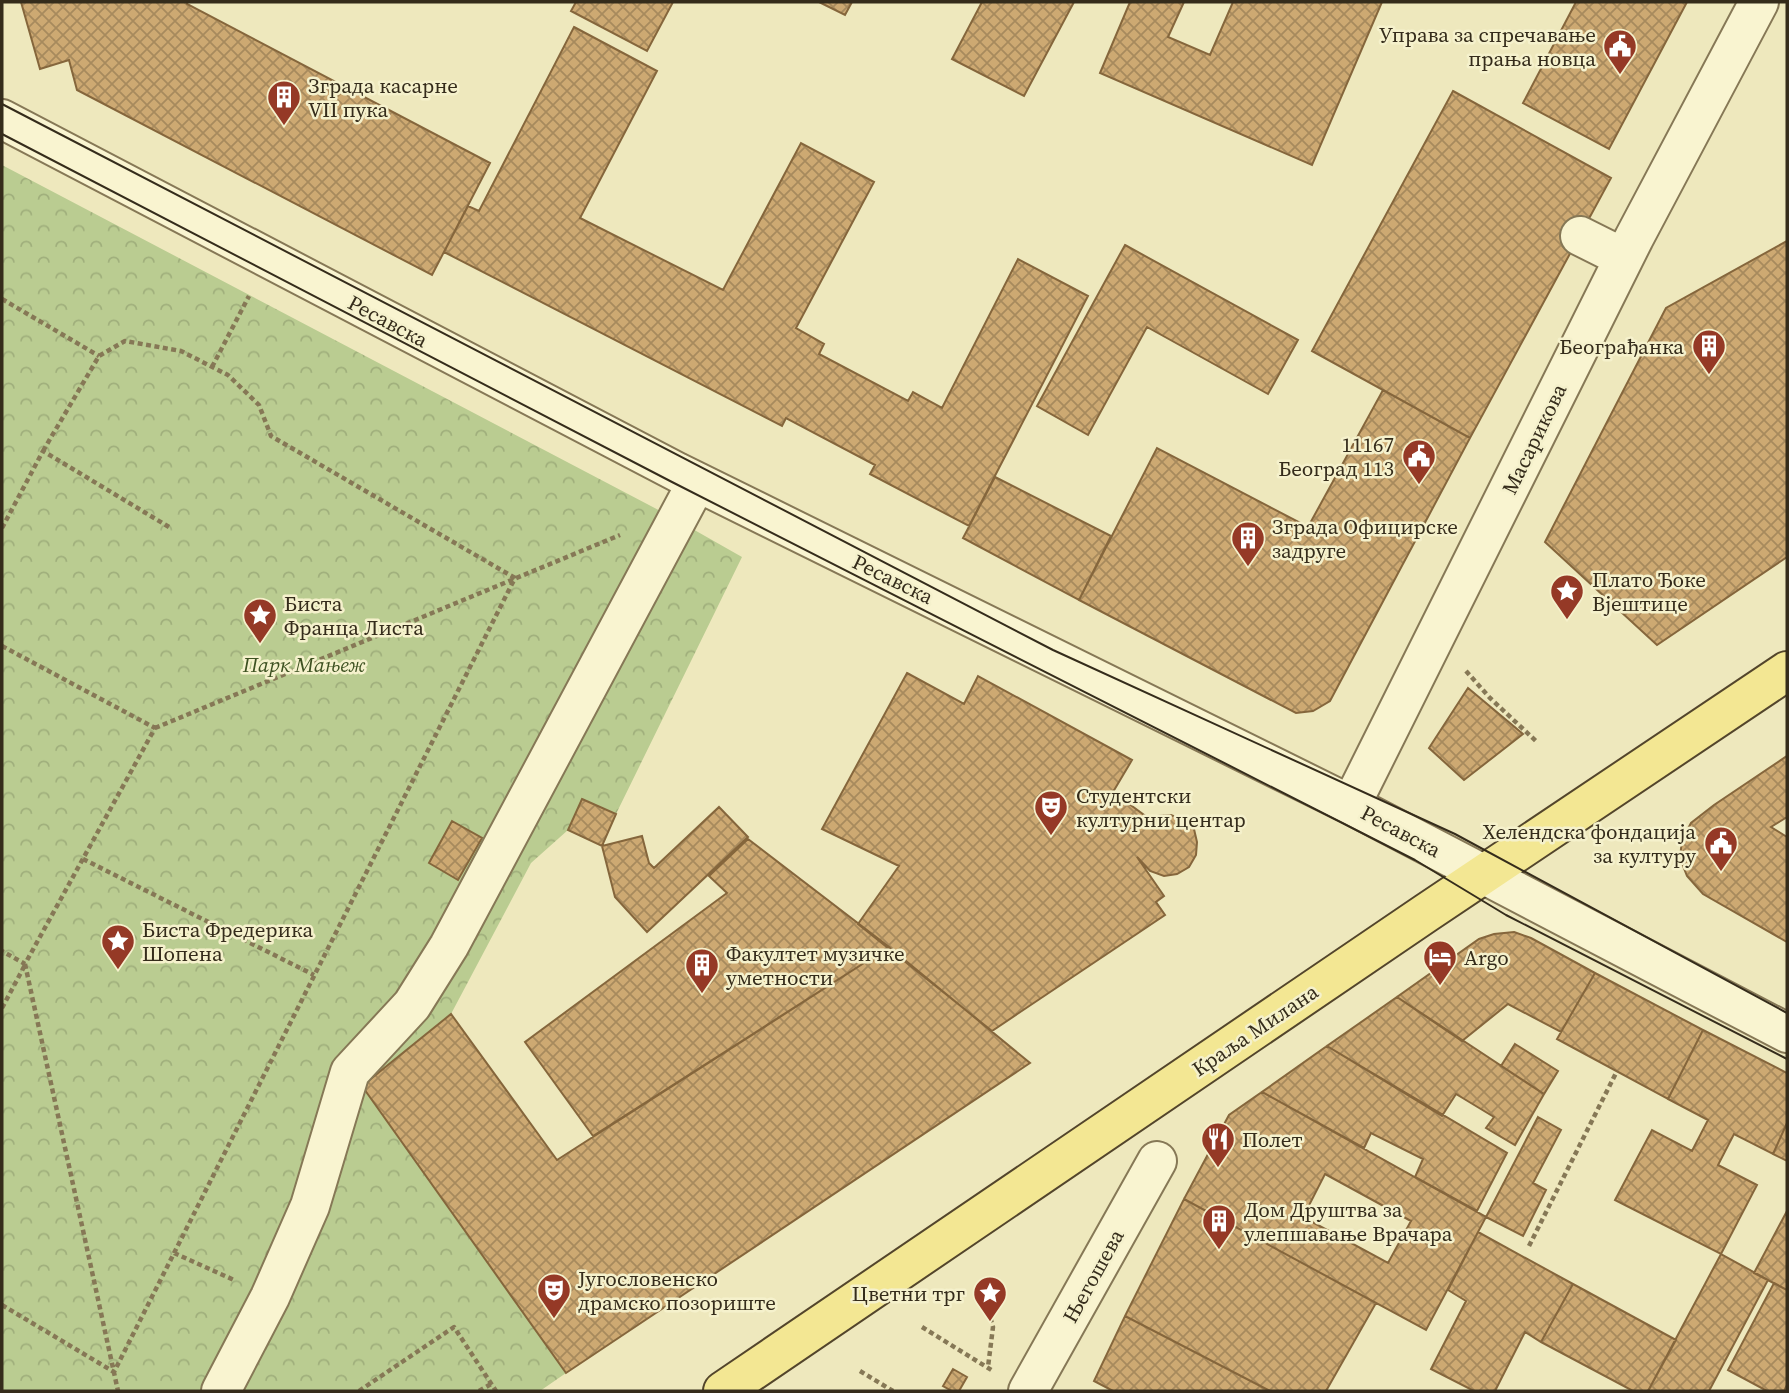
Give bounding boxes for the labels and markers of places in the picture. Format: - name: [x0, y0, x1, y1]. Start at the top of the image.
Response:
- place label: Управа за спречавање прања новца: [1379, 20, 1596, 73]
- public building icon: Управа за спречавање прања новца: [1601, 27, 1639, 76]
- place label: Зграда касарне VII пука: [308, 71, 458, 124]
- building icon: Зграда касарне VII пука: [265, 78, 303, 127]
- building icon: Београђанка: [1690, 327, 1728, 376]
- place label: Београђанка: [1559, 332, 1684, 361]
- place label: 11167 Београд 113: [1278, 430, 1394, 483]
- public building icon: 11167 Београд 113: [1400, 437, 1438, 486]
- place label: Зграда Официрске задруге: [1272, 512, 1458, 565]
- building icon: Зграда Официрске задруге: [1229, 519, 1267, 568]
- place label: Плато Ђоке Вјештице: [1592, 565, 1706, 618]
- place icon: Плато Ђоке Вјештице: [1548, 572, 1586, 621]
- place label: Биста Франца Листа: [284, 589, 424, 642]
- place icon: Биста Франца Листа: [241, 596, 279, 645]
- place label: Студентски културни центар: [1076, 781, 1246, 834]
- theatre icon: Студентски културни центар: [1032, 788, 1070, 837]
- place label: Хелендска фондација за културу: [1482, 817, 1696, 870]
- public building icon: Хелендска фондација за културу: [1702, 824, 1740, 873]
- place label: Биста Фредерика Шопена: [142, 915, 313, 968]
- place icon: Биста Фредерика Шопена: [99, 922, 137, 971]
- hotel icon: Argo: [1421, 938, 1459, 987]
- place label: Факултет музичке уметности: [726, 939, 905, 992]
- place label: Argo: [1464, 943, 1509, 972]
- building icon: Факултет музичке уметности: [683, 946, 721, 995]
- restaurant icon: Полет: [1199, 1120, 1237, 1169]
- place label: Полет: [1242, 1125, 1303, 1154]
- place label: Дом Друштва за улепшавање Врачара: [1244, 1195, 1453, 1248]
- building icon: Дом Друштва за улепшавање Врачара: [1200, 1202, 1238, 1251]
- place label: Југословенско драмско позориште: [577, 1264, 776, 1317]
- theatre icon: Југословенско драмско позориште: [535, 1271, 573, 1320]
- place icon: Цветни трг: [971, 1274, 1009, 1323]
- place label: Цветни трг: [852, 1279, 965, 1308]

